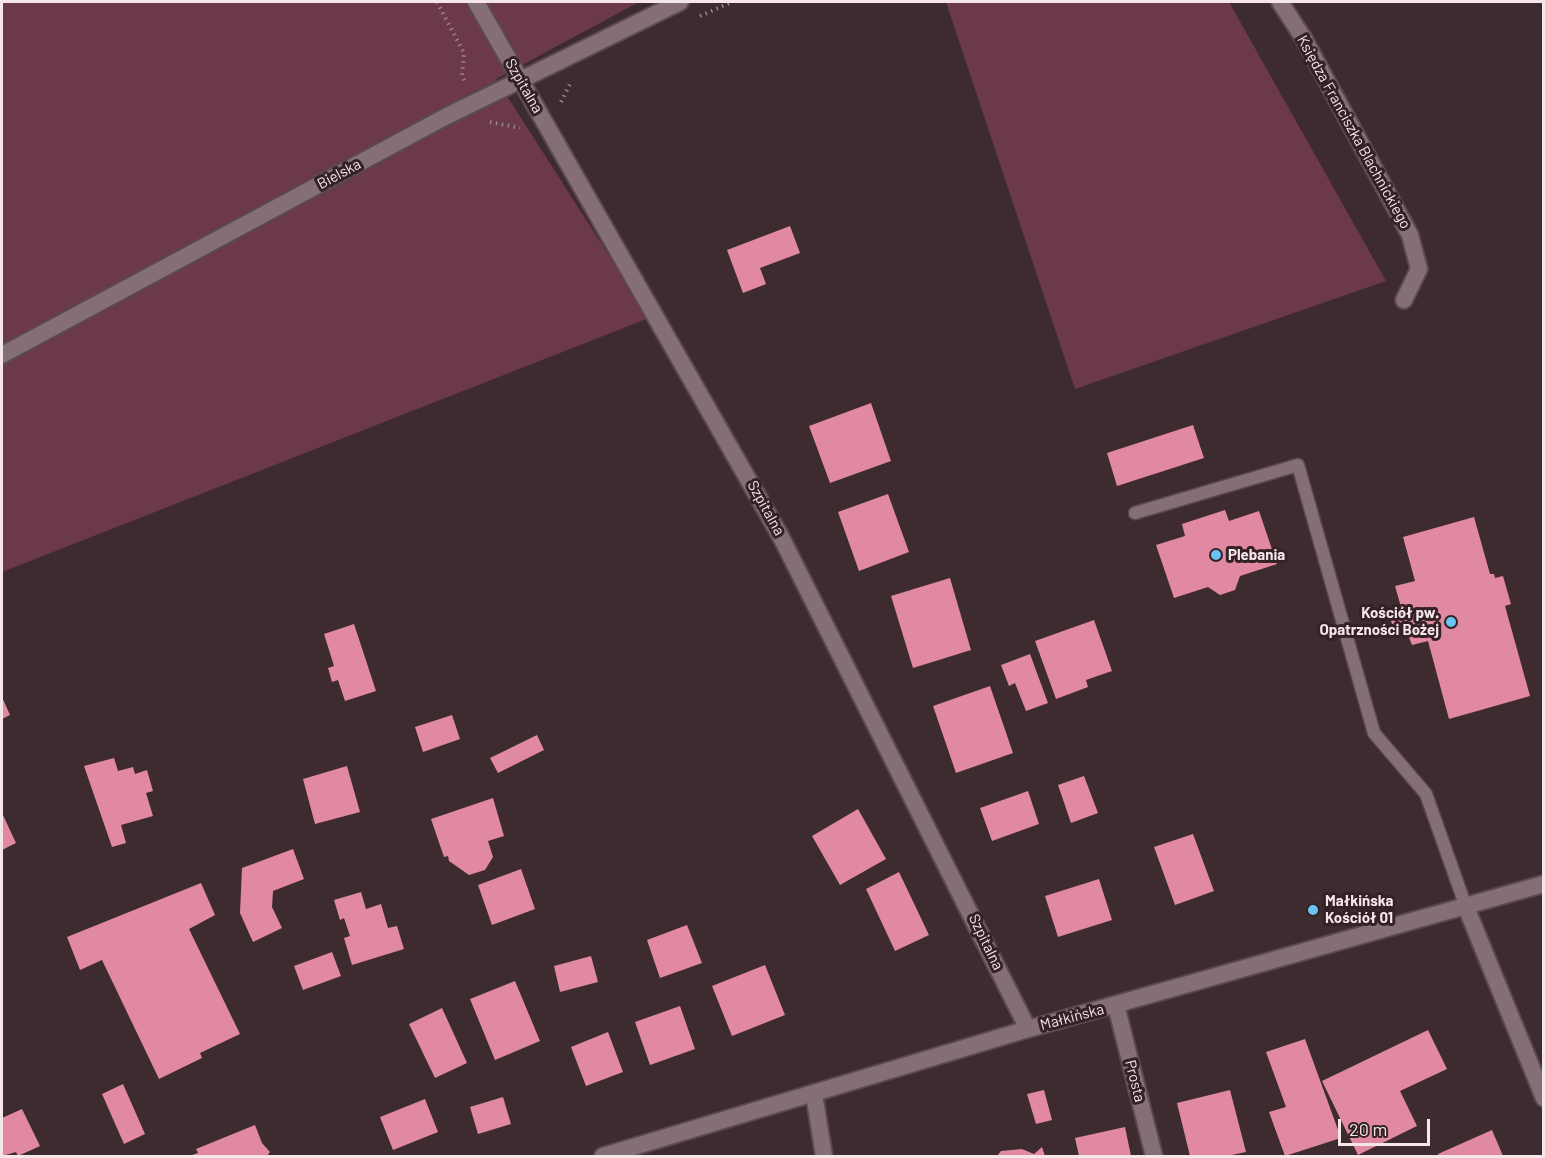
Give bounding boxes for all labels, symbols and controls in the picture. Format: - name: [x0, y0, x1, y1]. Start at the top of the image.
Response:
- street label: Księdza Franciszka Blachnickiego: [1293, 32, 1415, 232]
- street label: Szpitalna: [501, 56, 547, 116]
- street label: Bielska: [314, 155, 364, 193]
- street label: Szpitalna: [744, 477, 788, 539]
- place label: Plebania: [1228, 546, 1285, 564]
- marker: Plebania: [1209, 548, 1223, 562]
- place label: Kościół pw. Opatrzności Bożej: [1319, 604, 1439, 639]
- marker: Kościół pw. Opatrzności Bożej: [1444, 615, 1458, 629]
- place label: Małkińska Kościół 01: [1325, 892, 1393, 927]
- marker: Małkińska Kościół 01: [1306, 903, 1320, 917]
- street label: Szpitalna: [965, 911, 1007, 973]
- street label: Małkińska: [1038, 1000, 1106, 1034]
- street label: Prosta: [1121, 1058, 1149, 1104]
- scale bar: [1341, 1107, 1432, 1145]
- text: 20 m: [1349, 1118, 1387, 1140]

